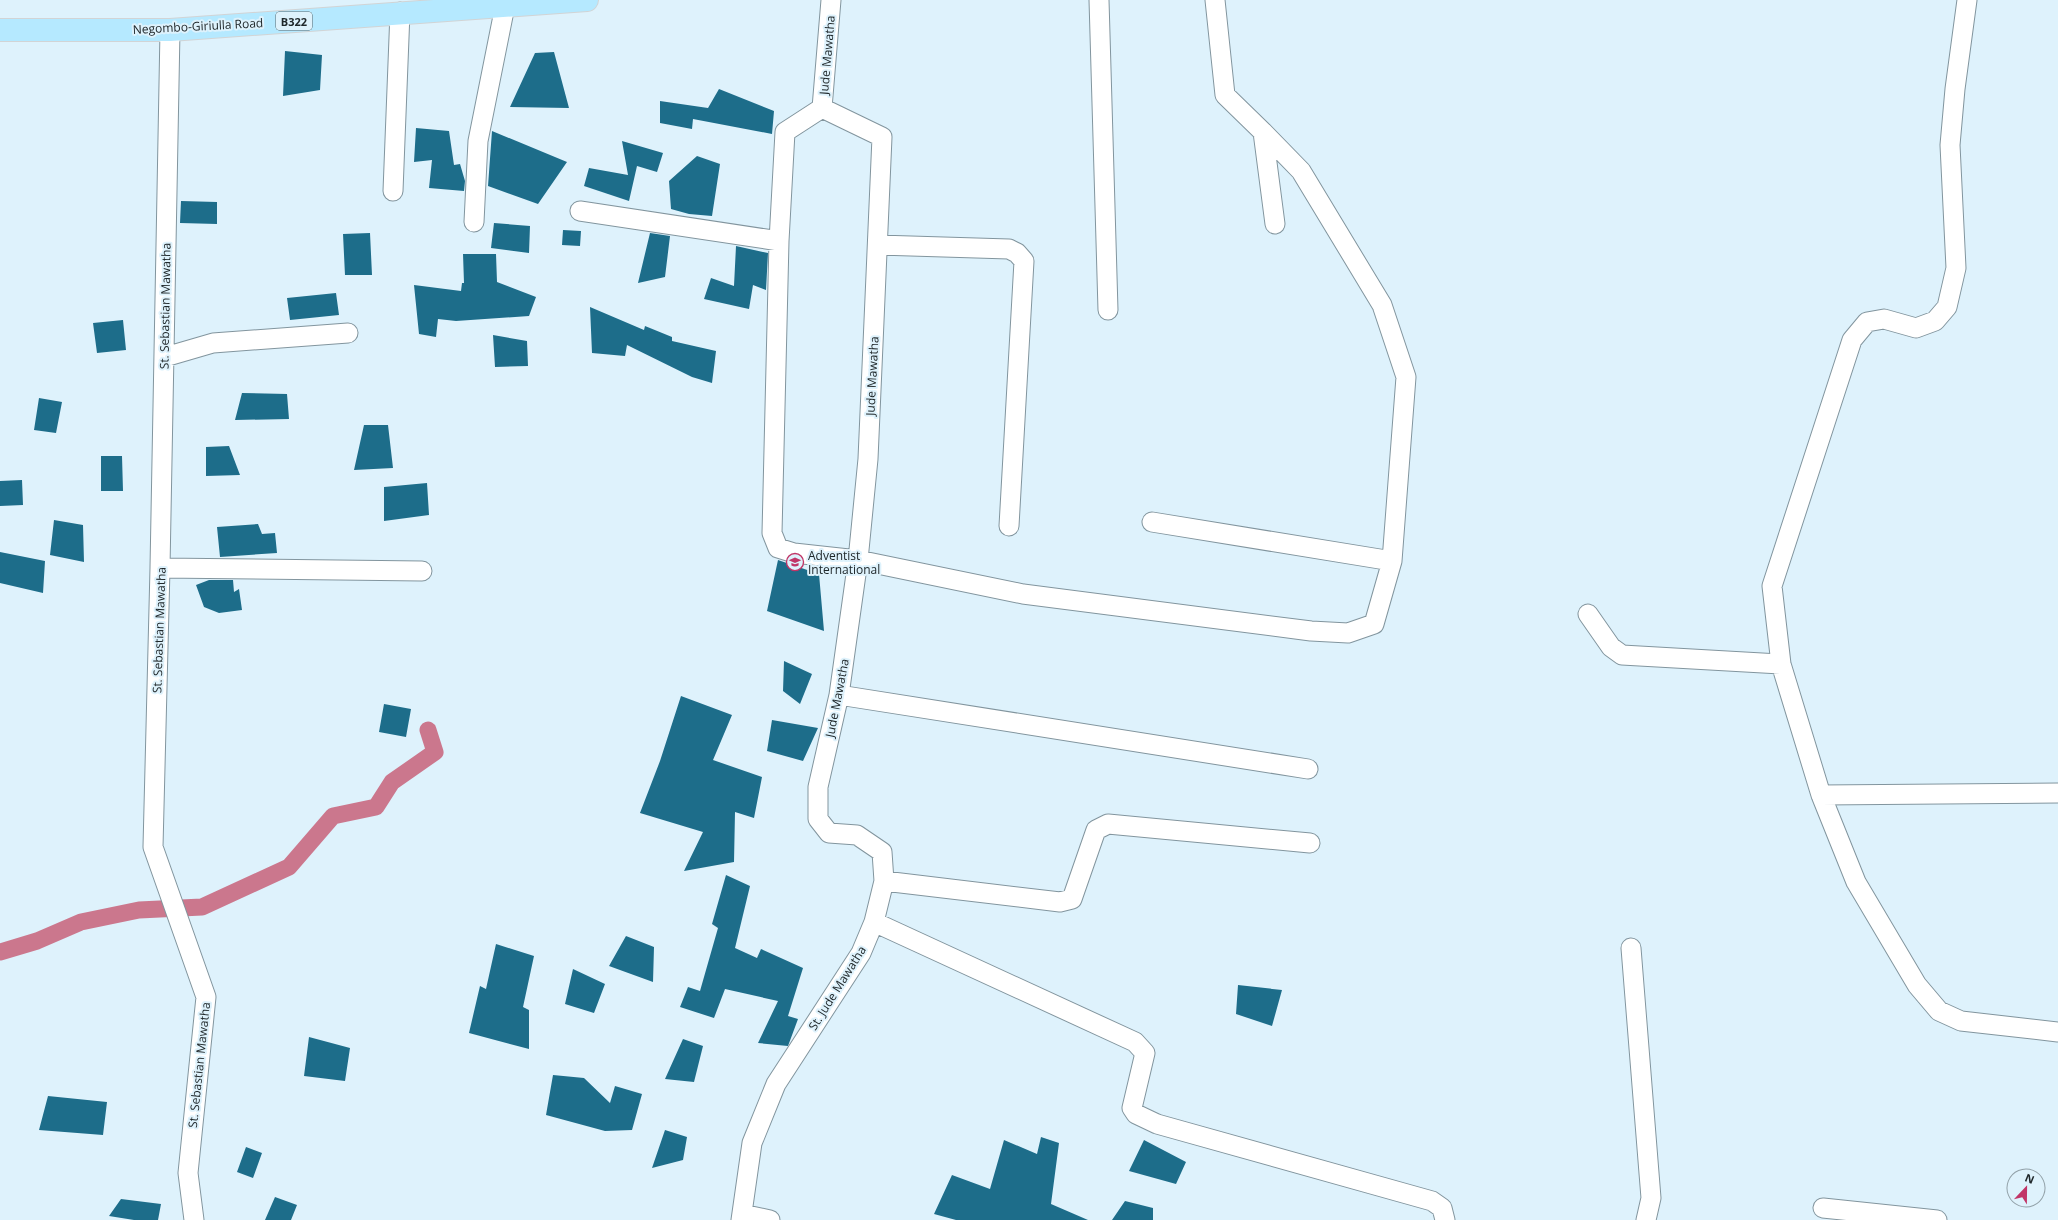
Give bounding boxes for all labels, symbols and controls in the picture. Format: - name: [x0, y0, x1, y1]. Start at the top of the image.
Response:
- road number: B322: [276, 12, 312, 30]
- street label: Negombo-Giriulla Road: [132, 14, 264, 38]
- street label: Jude Mawatha: [815, 15, 839, 96]
- street label: St. Sebastian Mawatha: [155, 243, 175, 369]
- street label: Jude Mawatha: [861, 336, 883, 417]
- place label: Adventist International: [808, 547, 880, 578]
- school or university icon: Adventist International: [785, 552, 805, 572]
- street label: St. Sebastian Mawatha: [148, 567, 170, 693]
- street label: Jude Mawatha: [821, 657, 853, 740]
- street label: St. Jude Mawatha: [804, 943, 870, 1033]
- street label: St. Sebastian Mawatha: [184, 1001, 214, 1129]
- north arrow: [2006, 1168, 2046, 1208]
- text: N: [2023, 1170, 2037, 1187]

